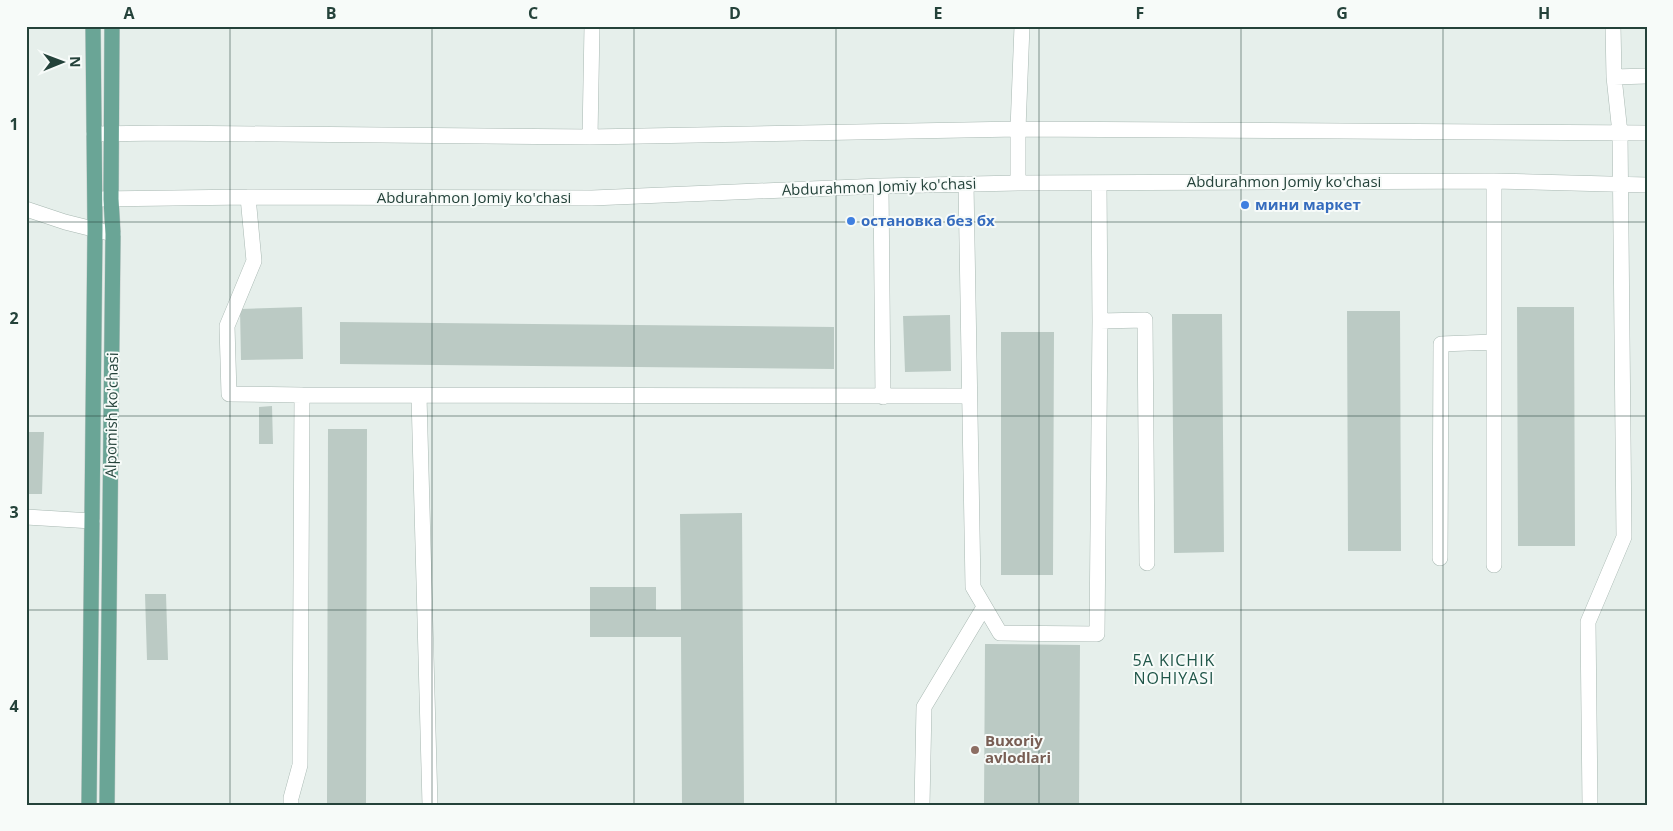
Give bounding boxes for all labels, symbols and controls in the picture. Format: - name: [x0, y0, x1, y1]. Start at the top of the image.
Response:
- text: A: [123, 2, 135, 24]
- text: B: [326, 2, 336, 24]
- text: C: [528, 2, 538, 24]
- text: D: [729, 2, 741, 24]
- text: E: [934, 2, 943, 24]
- text: F: [1136, 2, 1144, 24]
- text: G: [1336, 2, 1348, 24]
- text: H: [1538, 2, 1550, 24]
- north arrow: [38, 38, 88, 88]
- text: N: [66, 56, 85, 68]
- text: 1: [9, 113, 19, 135]
- street label: Abdurahmon Jomiy ko'chasi: [1187, 171, 1381, 191]
- street label: Abdurahmon Jomiy ko'chasi: [781, 173, 977, 199]
- street label: Abdurahmon Jomiy ko'chasi: [377, 187, 571, 207]
- place label: мини маркет: [1255, 194, 1361, 214]
- marker: мини маркет: [1239, 199, 1251, 211]
- place label: остановка без бх: [861, 210, 995, 230]
- marker: остановка без бх: [845, 215, 857, 227]
- text: 2: [9, 307, 19, 329]
- street label: Alpomish ko'chasi: [100, 352, 122, 478]
- text: 3: [9, 501, 19, 523]
- district label: 5A KICHIK NOHIYASI: [1133, 649, 1215, 689]
- text: 4: [9, 695, 19, 717]
- place label: Buxoriy avlodlari: [985, 730, 1051, 767]
- marker: Buxoriy avlodlari: [969, 744, 981, 756]

